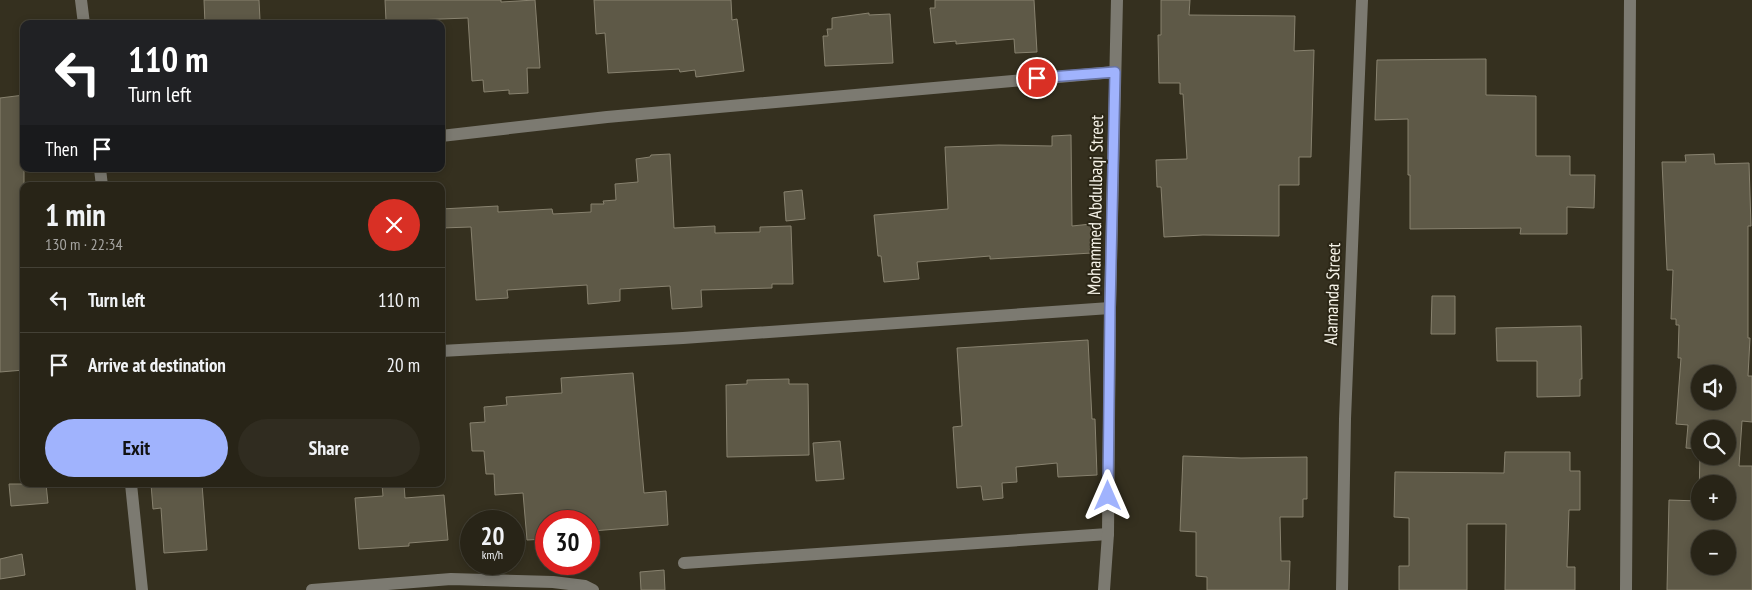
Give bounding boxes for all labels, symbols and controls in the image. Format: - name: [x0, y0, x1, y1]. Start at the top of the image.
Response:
- text: 110 m: [128, 36, 209, 82]
- icon: left: [45, 40, 110, 105]
- pin: [1016, 57, 1058, 99]
- icon: arrive: [1023, 64, 1051, 92]
- text: Turn left: [128, 80, 192, 108]
- street label: Mohammed Abdulbaqi Street: [1082, 115, 1108, 295]
- icon: arrive: [88, 135, 116, 163]
- text: Then: [45, 137, 78, 161]
- text: 1 min: [45, 195, 106, 234]
- button: close: [368, 199, 420, 251]
- text: 130 m · 22:34: [45, 234, 123, 254]
- street label: Alamanda Street: [1319, 242, 1345, 346]
- icon: left: [45, 286, 73, 314]
- text: Turn left: [88, 288, 145, 312]
- text: 110 m: [378, 288, 420, 312]
- icon: arrive: [45, 351, 73, 379]
- text: Arrive at destination: [88, 353, 226, 377]
- text: 20 m: [387, 353, 420, 377]
- map controls: [1691, 365, 1736, 575]
- button: sound: [1691, 365, 1736, 410]
- button: Exit: [45, 419, 228, 477]
- button: Share: [238, 419, 420, 477]
- button: search: [1691, 420, 1736, 465]
- position arrow: [1081, 469, 1133, 521]
- button: +: [1691, 475, 1736, 520]
- speed limit sign: 30: [535, 510, 600, 575]
- text: 20: [481, 520, 504, 552]
- button: −: [1691, 530, 1736, 575]
- text: km/h: [482, 547, 503, 562]

